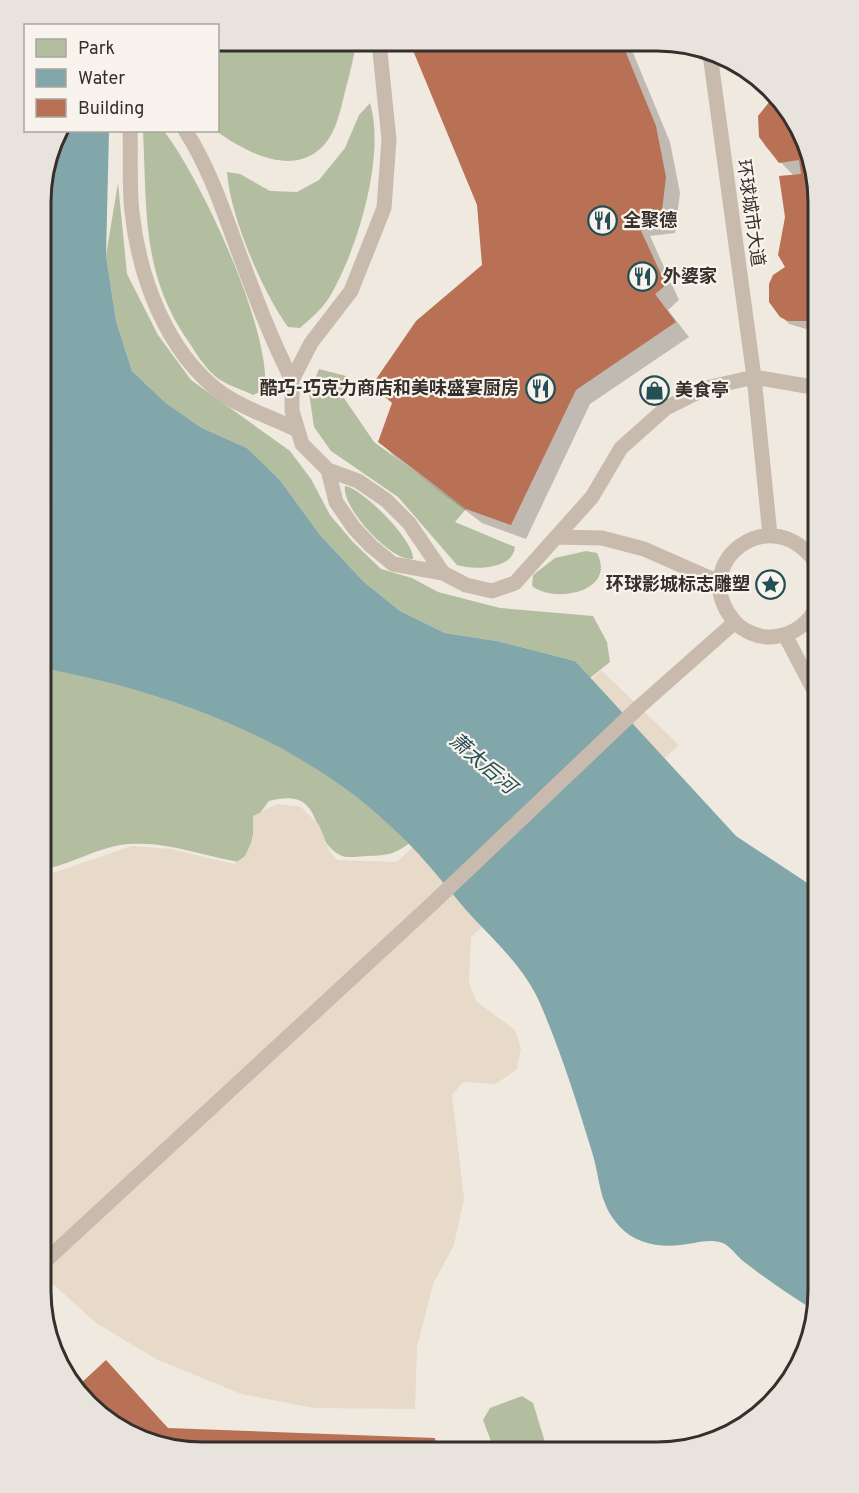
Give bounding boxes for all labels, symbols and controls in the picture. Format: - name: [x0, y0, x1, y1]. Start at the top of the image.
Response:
- legend: [24, 24, 219, 132]
- text: Park: [78, 38, 115, 61]
- text: Water: [78, 68, 125, 91]
- text: Building: [78, 98, 144, 121]
- street label: 环球城市大道: [731, 158, 768, 268]
- restaurant icon: 全聚德: [586, 204, 618, 236]
- place label: 全聚德: [623, 210, 677, 233]
- restaurant icon: 外婆家: [626, 260, 658, 292]
- place label: 外婆家: [663, 266, 717, 289]
- restaurant icon: 酷巧-巧克力商店和美味盛宴厨房: [524, 372, 556, 404]
- shop icon: 美食亭: [638, 374, 670, 406]
- place label: 酷巧-巧克力商店和美味盛宴厨房: [260, 378, 519, 401]
- place label: 美食亭: [675, 380, 729, 403]
- place icon: 环球影城标志雕塑: [755, 568, 787, 600]
- place label: 环球影城标志雕塑: [606, 574, 750, 597]
- water label: 萧太后河: [443, 728, 523, 803]

